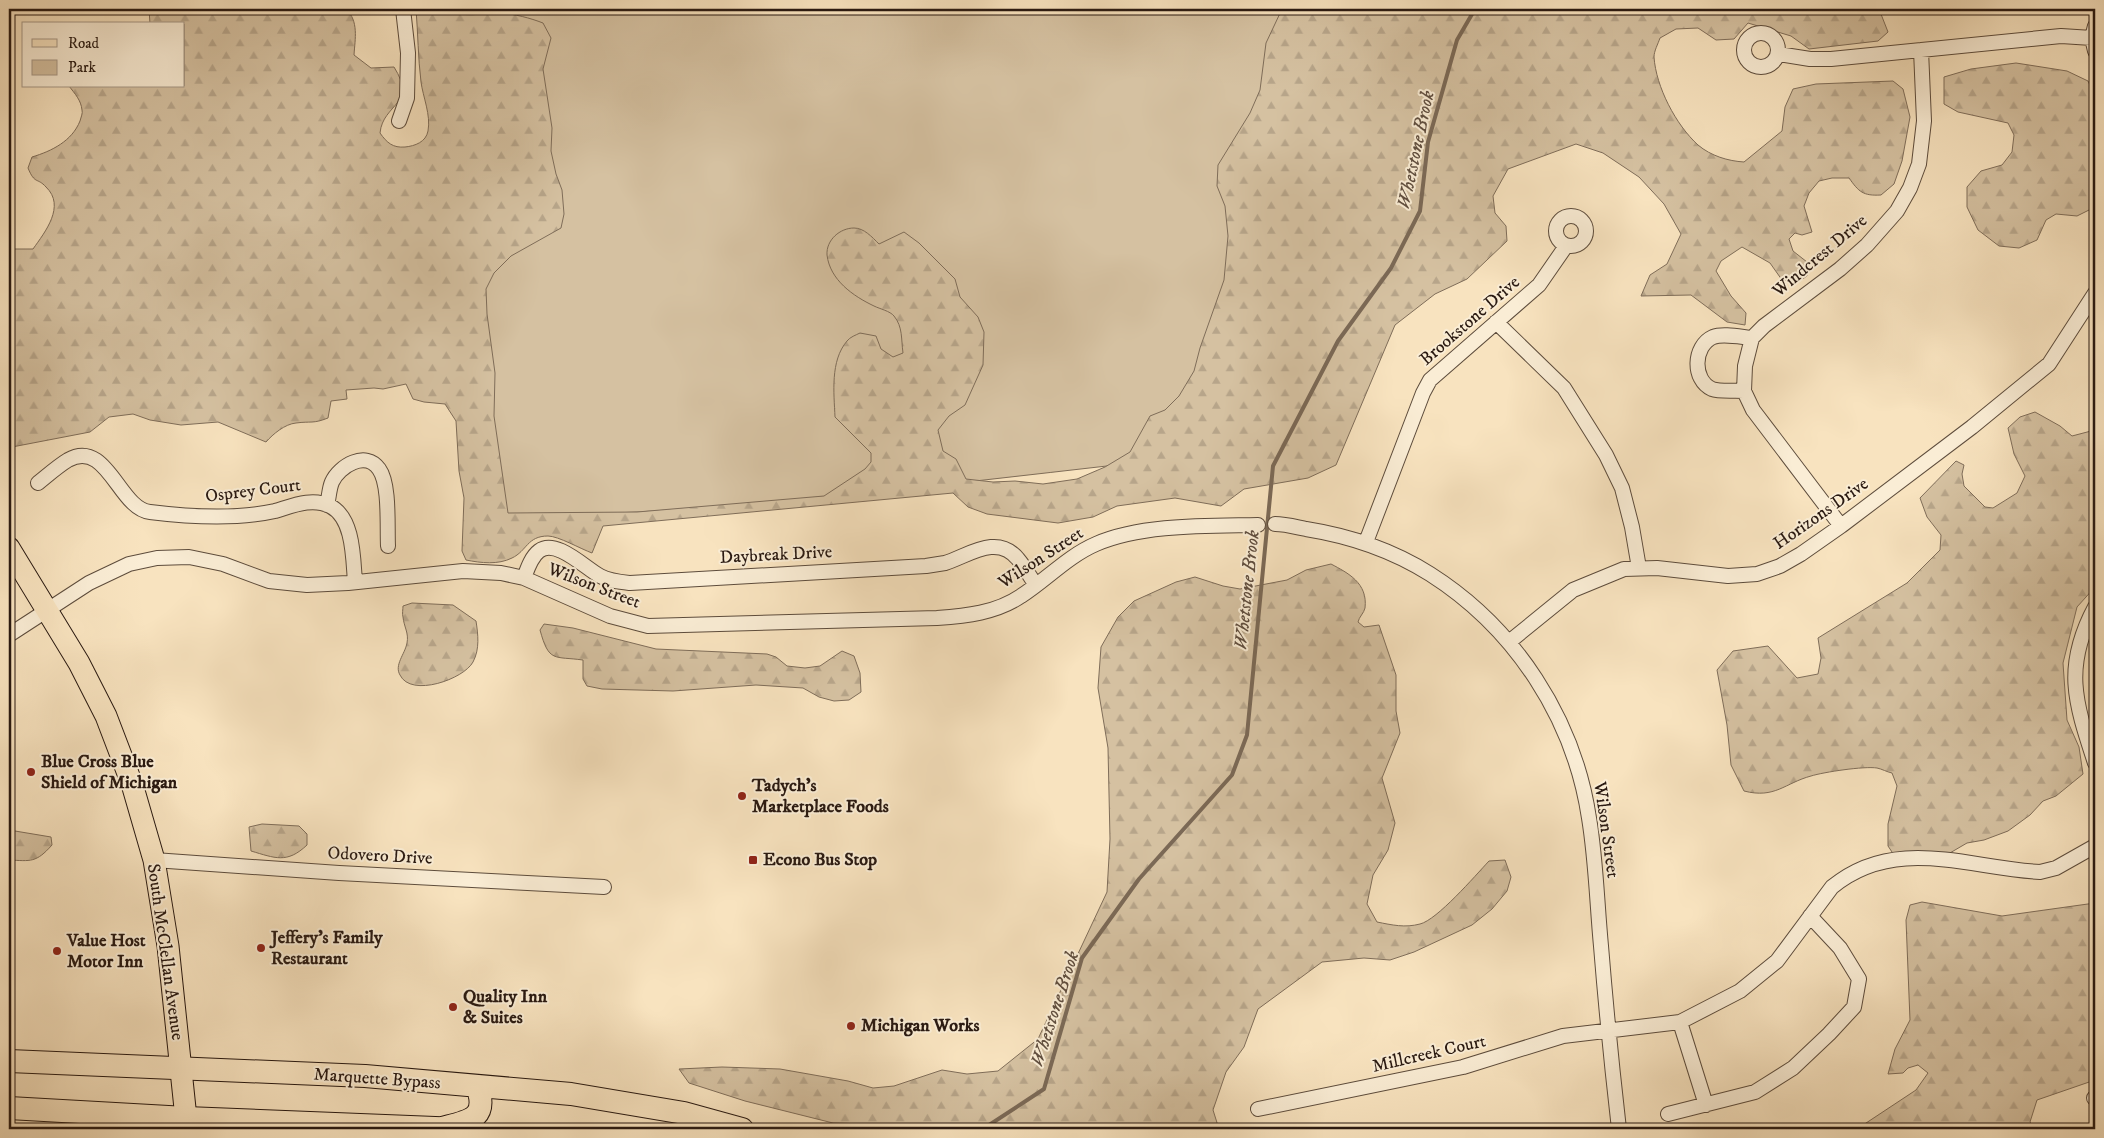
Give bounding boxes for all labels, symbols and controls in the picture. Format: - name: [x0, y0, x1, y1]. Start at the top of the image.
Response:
- legend: [22, 22, 185, 88]
- text: Road: [68, 34, 100, 53]
- text: Park: [68, 58, 97, 77]
- water label: Whetstone Brook: [1392, 89, 1440, 211]
- street label: Windcrest Drive: [1767, 210, 1872, 303]
- street label: Brookstone Drive: [1415, 271, 1525, 371]
- street label: Horizons Drive: [1769, 473, 1873, 555]
- street label: Osprey Court: [204, 474, 302, 508]
- street label: Wilson Street: [993, 522, 1088, 594]
- water label: Whetstone Brook: [1229, 529, 1265, 651]
- street label: Daybreak Drive: [719, 541, 833, 569]
- street label: Wilson Street: [544, 558, 643, 614]
- place label: Blue Cross Blue Shield of Michigan: [41, 751, 178, 794]
- marker: Blue Cross Blue Shield of Michigan: [25, 766, 37, 778]
- place label: Tadych's Marketplace Foods: [751, 775, 889, 818]
- street label: Wilson Street: [1588, 779, 1624, 880]
- marker: Tadych's Marketplace Foods: [736, 790, 748, 802]
- street label: Odovero Drive: [327, 842, 433, 870]
- place label: Econo Bus Stop: [763, 849, 877, 871]
- marker: Econo Bus Stop: [747, 854, 759, 866]
- street label: South McClellan Avenue: [142, 862, 188, 1042]
- place label: Jeffery's Family Restaurant: [269, 927, 383, 970]
- place label: Value Host Motor Inn: [66, 930, 146, 973]
- marker: Jeffery's Family Restaurant: [255, 942, 267, 954]
- marker: Value Host Motor Inn: [51, 945, 63, 957]
- water label: Whetstone Brook: [1025, 948, 1085, 1070]
- place label: Quality Inn & Suites: [463, 986, 548, 1029]
- marker: Quality Inn & Suites: [447, 1001, 459, 1013]
- place label: Michigan Works: [861, 1015, 979, 1037]
- marker: Michigan Works: [845, 1020, 857, 1032]
- street label: Millcreek Court: [1370, 1030, 1488, 1078]
- street label: Marquette Bypass: [313, 1064, 441, 1094]

